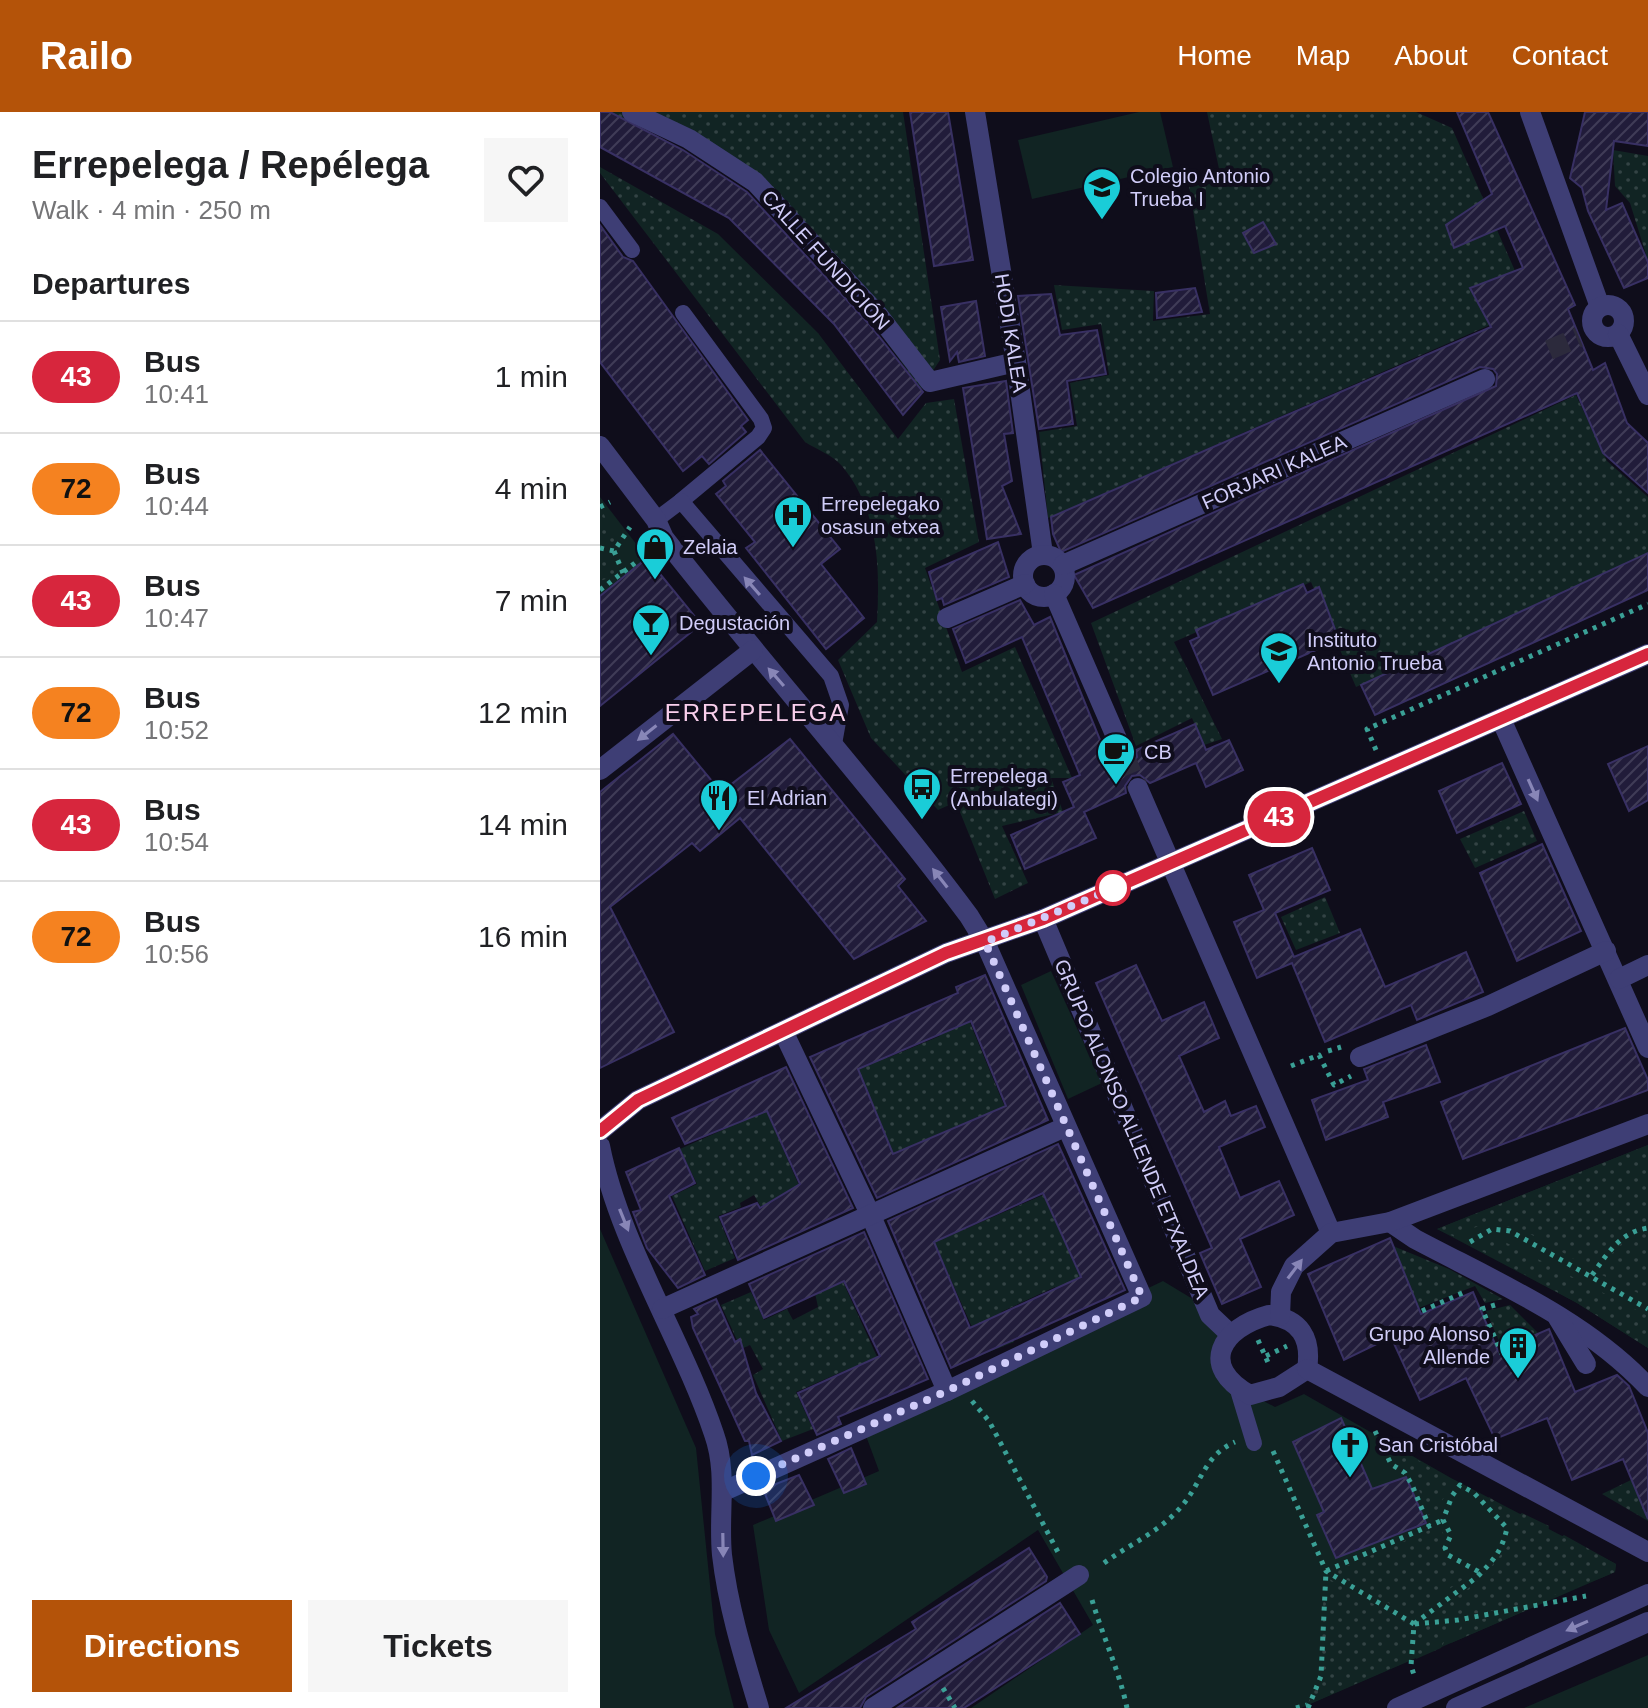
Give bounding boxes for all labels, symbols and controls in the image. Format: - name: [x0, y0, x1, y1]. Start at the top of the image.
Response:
- text: Railo: [40, 35, 133, 77]
- text: Home: [1177, 40, 1252, 71]
- text: Map: [1296, 40, 1350, 71]
- text: About: [1394, 40, 1468, 71]
- text: Contact: [1512, 40, 1608, 71]
- button: heart: [484, 138, 568, 222]
- text: Errepelega / Repélega: [32, 144, 429, 186]
- place label: Colegio Antonio Trueba I: [1130, 165, 1270, 210]
- school or university icon: Colegio Antonio Trueba I: [1081, 166, 1123, 221]
- street label: CALLE FUNDICIÓN: [758, 186, 894, 334]
- text: Walk · 4 min · 250 m: [32, 195, 271, 225]
- text: Departures: [32, 267, 190, 300]
- street label: HODI KALEA: [991, 272, 1031, 395]
- text: Bus: [144, 345, 201, 378]
- text: 1 min: [495, 360, 568, 393]
- text: 43: [60, 361, 92, 392]
- text: 10:41: [144, 379, 209, 409]
- street label: FORJARI KALEA: [1198, 430, 1350, 514]
- text: Bus: [144, 457, 201, 490]
- text: 4 min: [495, 472, 568, 505]
- text: 72: [60, 473, 92, 504]
- text: 10:44: [144, 491, 209, 521]
- place label: Errepelegako osasun etxea: [821, 493, 941, 538]
- hospital icon: Errepelegako osasun etxea: [772, 494, 814, 549]
- shop icon: Zelaia: [634, 526, 676, 581]
- place label: Zelaia: [683, 536, 738, 558]
- text: Bus: [144, 569, 201, 602]
- one-way arrow: [744, 576, 762, 595]
- text: 7 min: [495, 584, 568, 617]
- text: 43: [60, 585, 92, 616]
- bar icon: Degustación: [630, 602, 672, 657]
- text: 10:47: [144, 603, 209, 633]
- place label: Degustación: [679, 612, 790, 634]
- place label: Instituto Antonio Trueba: [1307, 629, 1444, 674]
- school or university icon: Instituto Antonio Trueba: [1258, 630, 1300, 685]
- one-way arrow: [768, 667, 785, 687]
- text: Bus: [144, 681, 201, 714]
- text: 12 min: [478, 696, 568, 729]
- text: 72: [60, 697, 92, 728]
- district label: ERREPELEGA: [665, 699, 847, 726]
- text: 10:52: [144, 715, 209, 745]
- one-way arrow: [637, 724, 657, 740]
- cafe icon: CB: [1095, 731, 1137, 786]
- place label: CB: [1144, 741, 1172, 763]
- place label: Errepelega (Anbulategi): [950, 765, 1058, 810]
- bus stop icon: Errepelega (Anbulategi): [901, 766, 943, 821]
- restaurant icon: El Adrian: [698, 777, 740, 832]
- one-way arrow: [1526, 778, 1540, 802]
- place label: El Adrian: [747, 787, 827, 809]
- line badge: 43: [1243, 791, 1315, 843]
- text: Bus: [144, 793, 201, 826]
- text: 43: [1263, 801, 1295, 832]
- text: 14 min: [478, 808, 568, 841]
- text: 43: [60, 809, 92, 840]
- text: 10:54: [144, 827, 209, 857]
- one-way arrow: [933, 868, 949, 888]
- unlabelled marker: [1096, 871, 1130, 905]
- text: Bus: [144, 905, 201, 938]
- text: 16 min: [478, 920, 568, 953]
- text: 72: [60, 921, 92, 952]
- text: 10:56: [144, 939, 209, 969]
- street label: GRUPO ALONSO ALLENDE ETXALDEA: [1050, 956, 1214, 1303]
- one-way arrow: [618, 1208, 631, 1232]
- one-way arrow: [1287, 1258, 1303, 1280]
- place label: Grupo Alonso Allende: [1369, 1323, 1490, 1368]
- building icon: Grupo Alonso Allende: [1497, 1325, 1539, 1380]
- church icon: San Cristóbal: [1329, 1424, 1371, 1479]
- place label: San Cristóbal: [1378, 1434, 1498, 1456]
- your location: [736, 1456, 776, 1496]
- one-way arrow: [717, 1533, 729, 1558]
- button: Directions: [32, 1600, 292, 1692]
- button: Tickets: [308, 1600, 568, 1692]
- one-way arrow: [1565, 1619, 1589, 1633]

